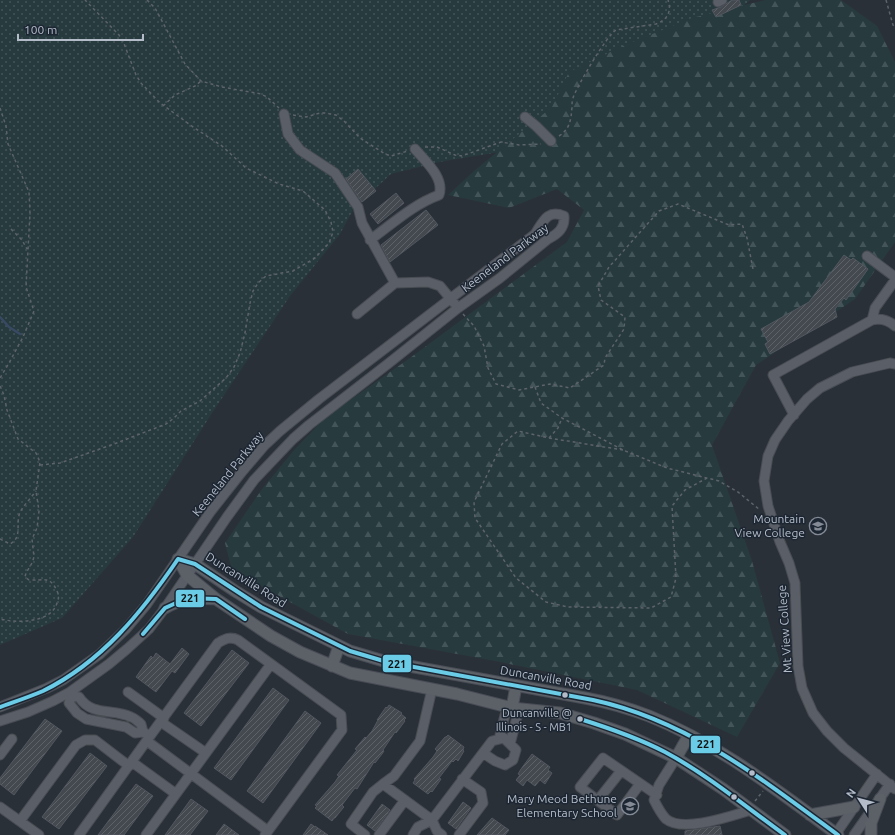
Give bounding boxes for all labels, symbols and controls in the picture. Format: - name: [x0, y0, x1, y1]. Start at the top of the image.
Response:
- scale bar: [18, 16, 143, 42]
- text: 100 m: [24, 23, 57, 36]
- street label: Keeneland Parkway: [459, 221, 551, 294]
- street label: Keeneland Parkway: [190, 429, 266, 519]
- place label: Mountain View College: [735, 512, 805, 539]
- school or university icon: Mountain View College: [808, 516, 828, 536]
- street label: Duncanville Road: [203, 549, 289, 610]
- street label: Mt View College: [775, 585, 794, 674]
- line badge: 221: [175, 589, 205, 608]
- text: 221: [181, 592, 199, 604]
- line badge: 221: [382, 654, 412, 673]
- text: 221: [388, 658, 406, 670]
- street label: Duncanville Road: [499, 663, 593, 692]
- unlabelled marker: [560, 690, 570, 700]
- place label: Duncanville @ Illinois - S - MB1: [496, 707, 572, 733]
- marker: Duncanville @ Illinois - S - MB1: [575, 714, 585, 724]
- line badge: 221: [690, 735, 721, 754]
- text: 221: [697, 738, 715, 750]
- unlabelled marker: [747, 768, 757, 778]
- north arrow: [839, 779, 879, 819]
- text: N: [844, 786, 858, 800]
- place label: Mary Meod Bethune Elementary School: [507, 792, 617, 819]
- unlabelled marker: [729, 792, 739, 802]
- school or university icon: Mary Meod Bethune Elementary School: [620, 796, 640, 816]

